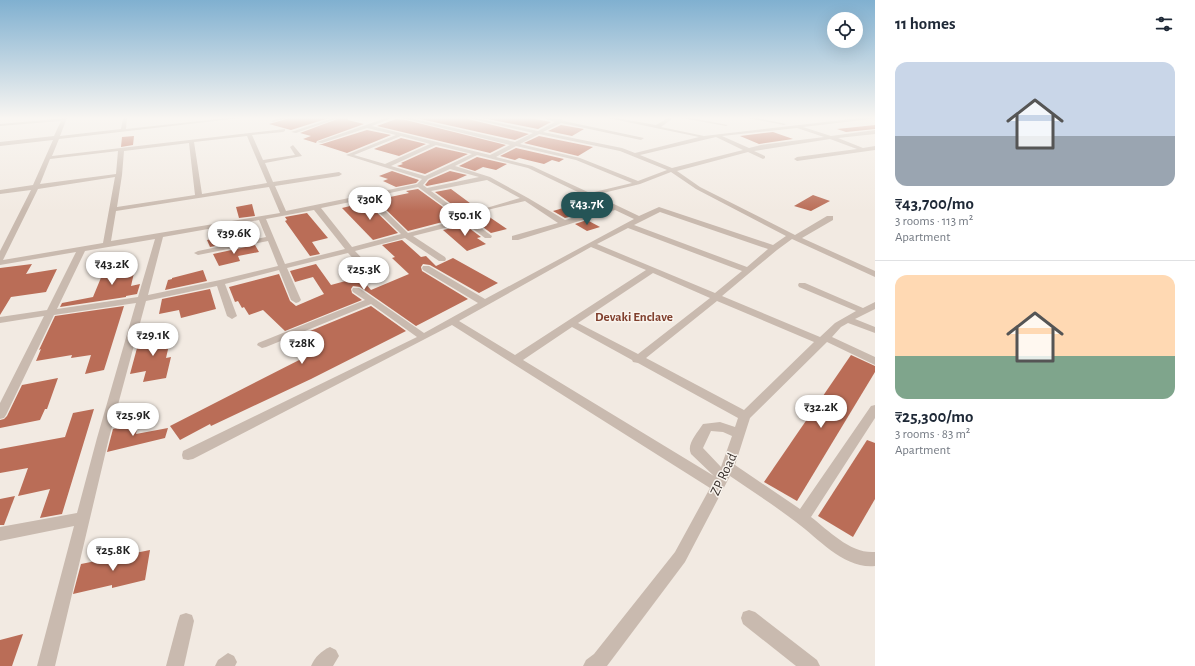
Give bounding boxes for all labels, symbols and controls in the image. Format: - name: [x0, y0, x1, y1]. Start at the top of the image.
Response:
- map controls: [827, 12, 863, 48]
- button: locate: [827, 12, 863, 48]
- icon: filters: [1153, 13, 1175, 35]
- text: 11 homes: [895, 15, 955, 32]
- icon: home: [999, 88, 1071, 160]
- pin: ₹30K: [346, 187, 394, 221]
- pin: ₹43.7K: [554, 192, 620, 226]
- text: ₹30K: [357, 193, 383, 206]
- text: ₹43,700/mo: [895, 195, 974, 212]
- text: ₹43.7K: [570, 198, 604, 211]
- pin: ₹50.1K: [432, 203, 498, 237]
- text: ₹50.1K: [448, 209, 482, 222]
- text: 3 rooms · 113 m²: [895, 215, 973, 228]
- pin: ₹39.6K: [201, 221, 267, 255]
- text: ₹39.6K: [217, 227, 251, 240]
- text: Apartment: [895, 231, 950, 244]
- pin: ₹43.2K: [79, 252, 145, 286]
- pin: ₹25.3K: [331, 257, 397, 291]
- text: ₹43.2K: [95, 258, 129, 271]
- text: ₹25.3K: [347, 263, 381, 276]
- icon: home: [999, 301, 1071, 373]
- district label: Devaki Enclave: [595, 311, 673, 324]
- pin: ₹29.1K: [120, 323, 186, 357]
- text: ₹29.1K: [136, 329, 170, 342]
- pin: ₹28K: [278, 331, 326, 365]
- text: ₹28K: [289, 337, 315, 350]
- pin: ₹32.2K: [788, 395, 854, 429]
- text: ₹32.2K: [804, 401, 838, 414]
- pin: ₹25.9K: [100, 403, 166, 437]
- text: ₹25,300/mo: [895, 408, 973, 425]
- text: ₹25.9K: [116, 409, 150, 422]
- text: 3 rooms · 83 m²: [895, 428, 970, 441]
- text: Apartment: [895, 444, 950, 457]
- street label: ZP Road: [708, 451, 740, 498]
- pin: ₹25.8K: [80, 538, 146, 572]
- text: ₹25.8K: [96, 544, 130, 557]

